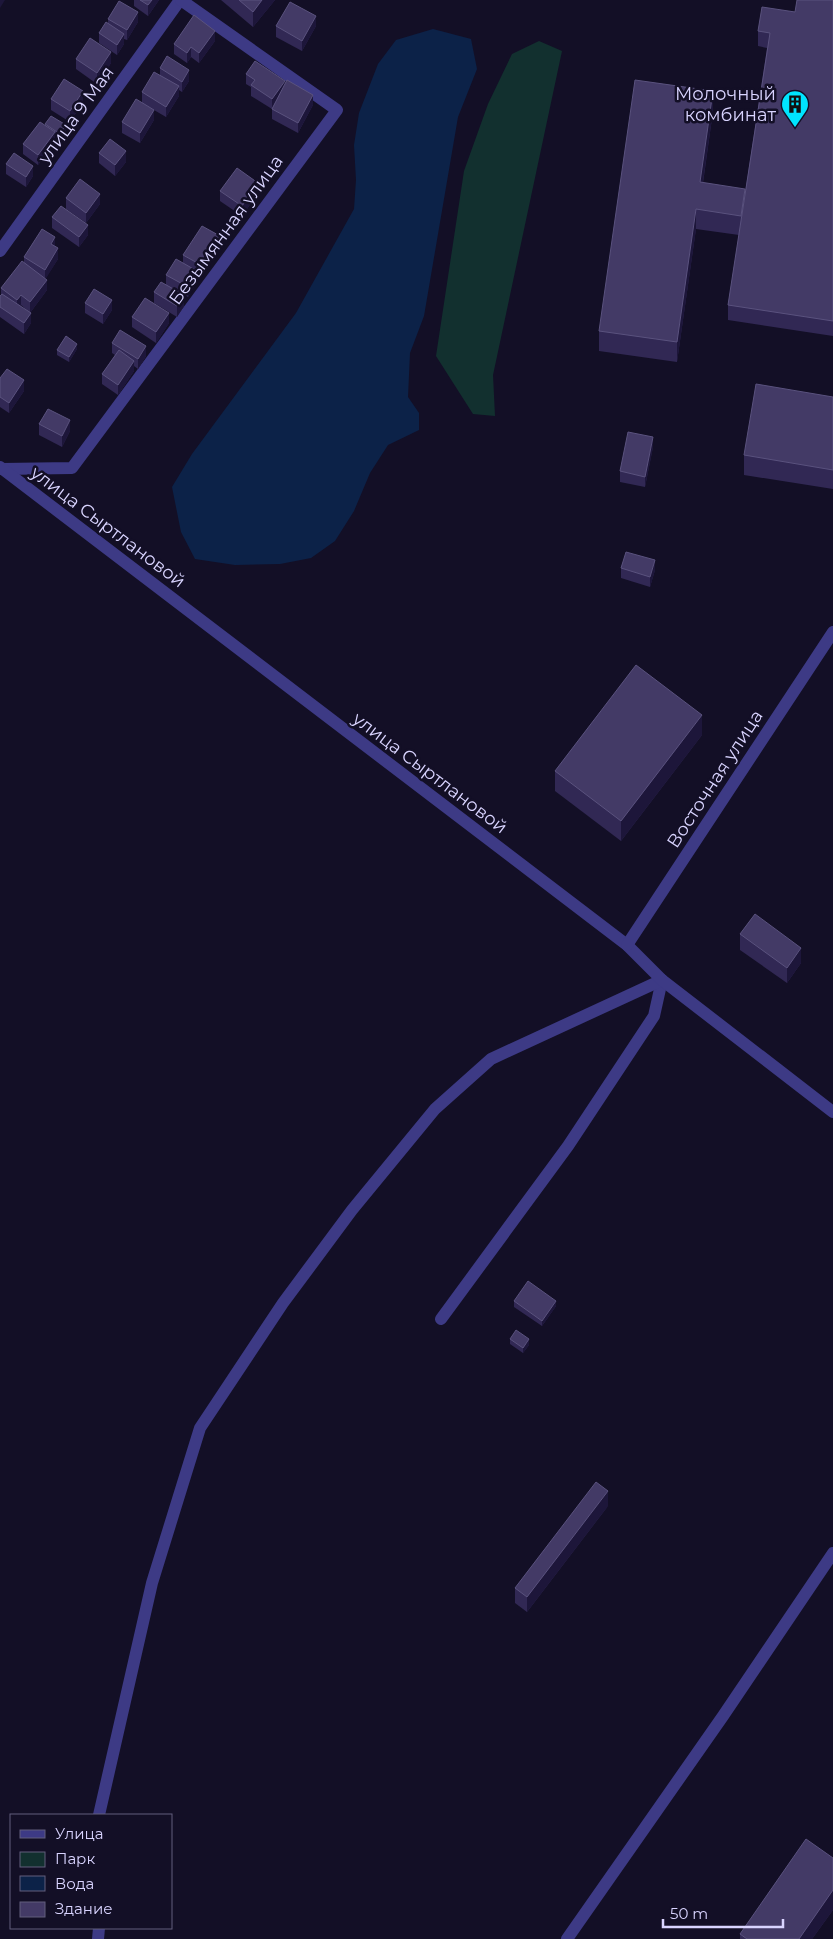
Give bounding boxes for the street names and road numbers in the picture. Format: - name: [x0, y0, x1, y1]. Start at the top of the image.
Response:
- street label: улица 9 Мая: [33, 62, 119, 169]
- street label: Безымянная улица: [164, 151, 288, 309]
- street label: улица Сыртлановой: [25, 461, 190, 592]
- street label: Восточная улица: [662, 706, 768, 852]
- street label: улица Сыртлановой: [347, 707, 512, 838]

